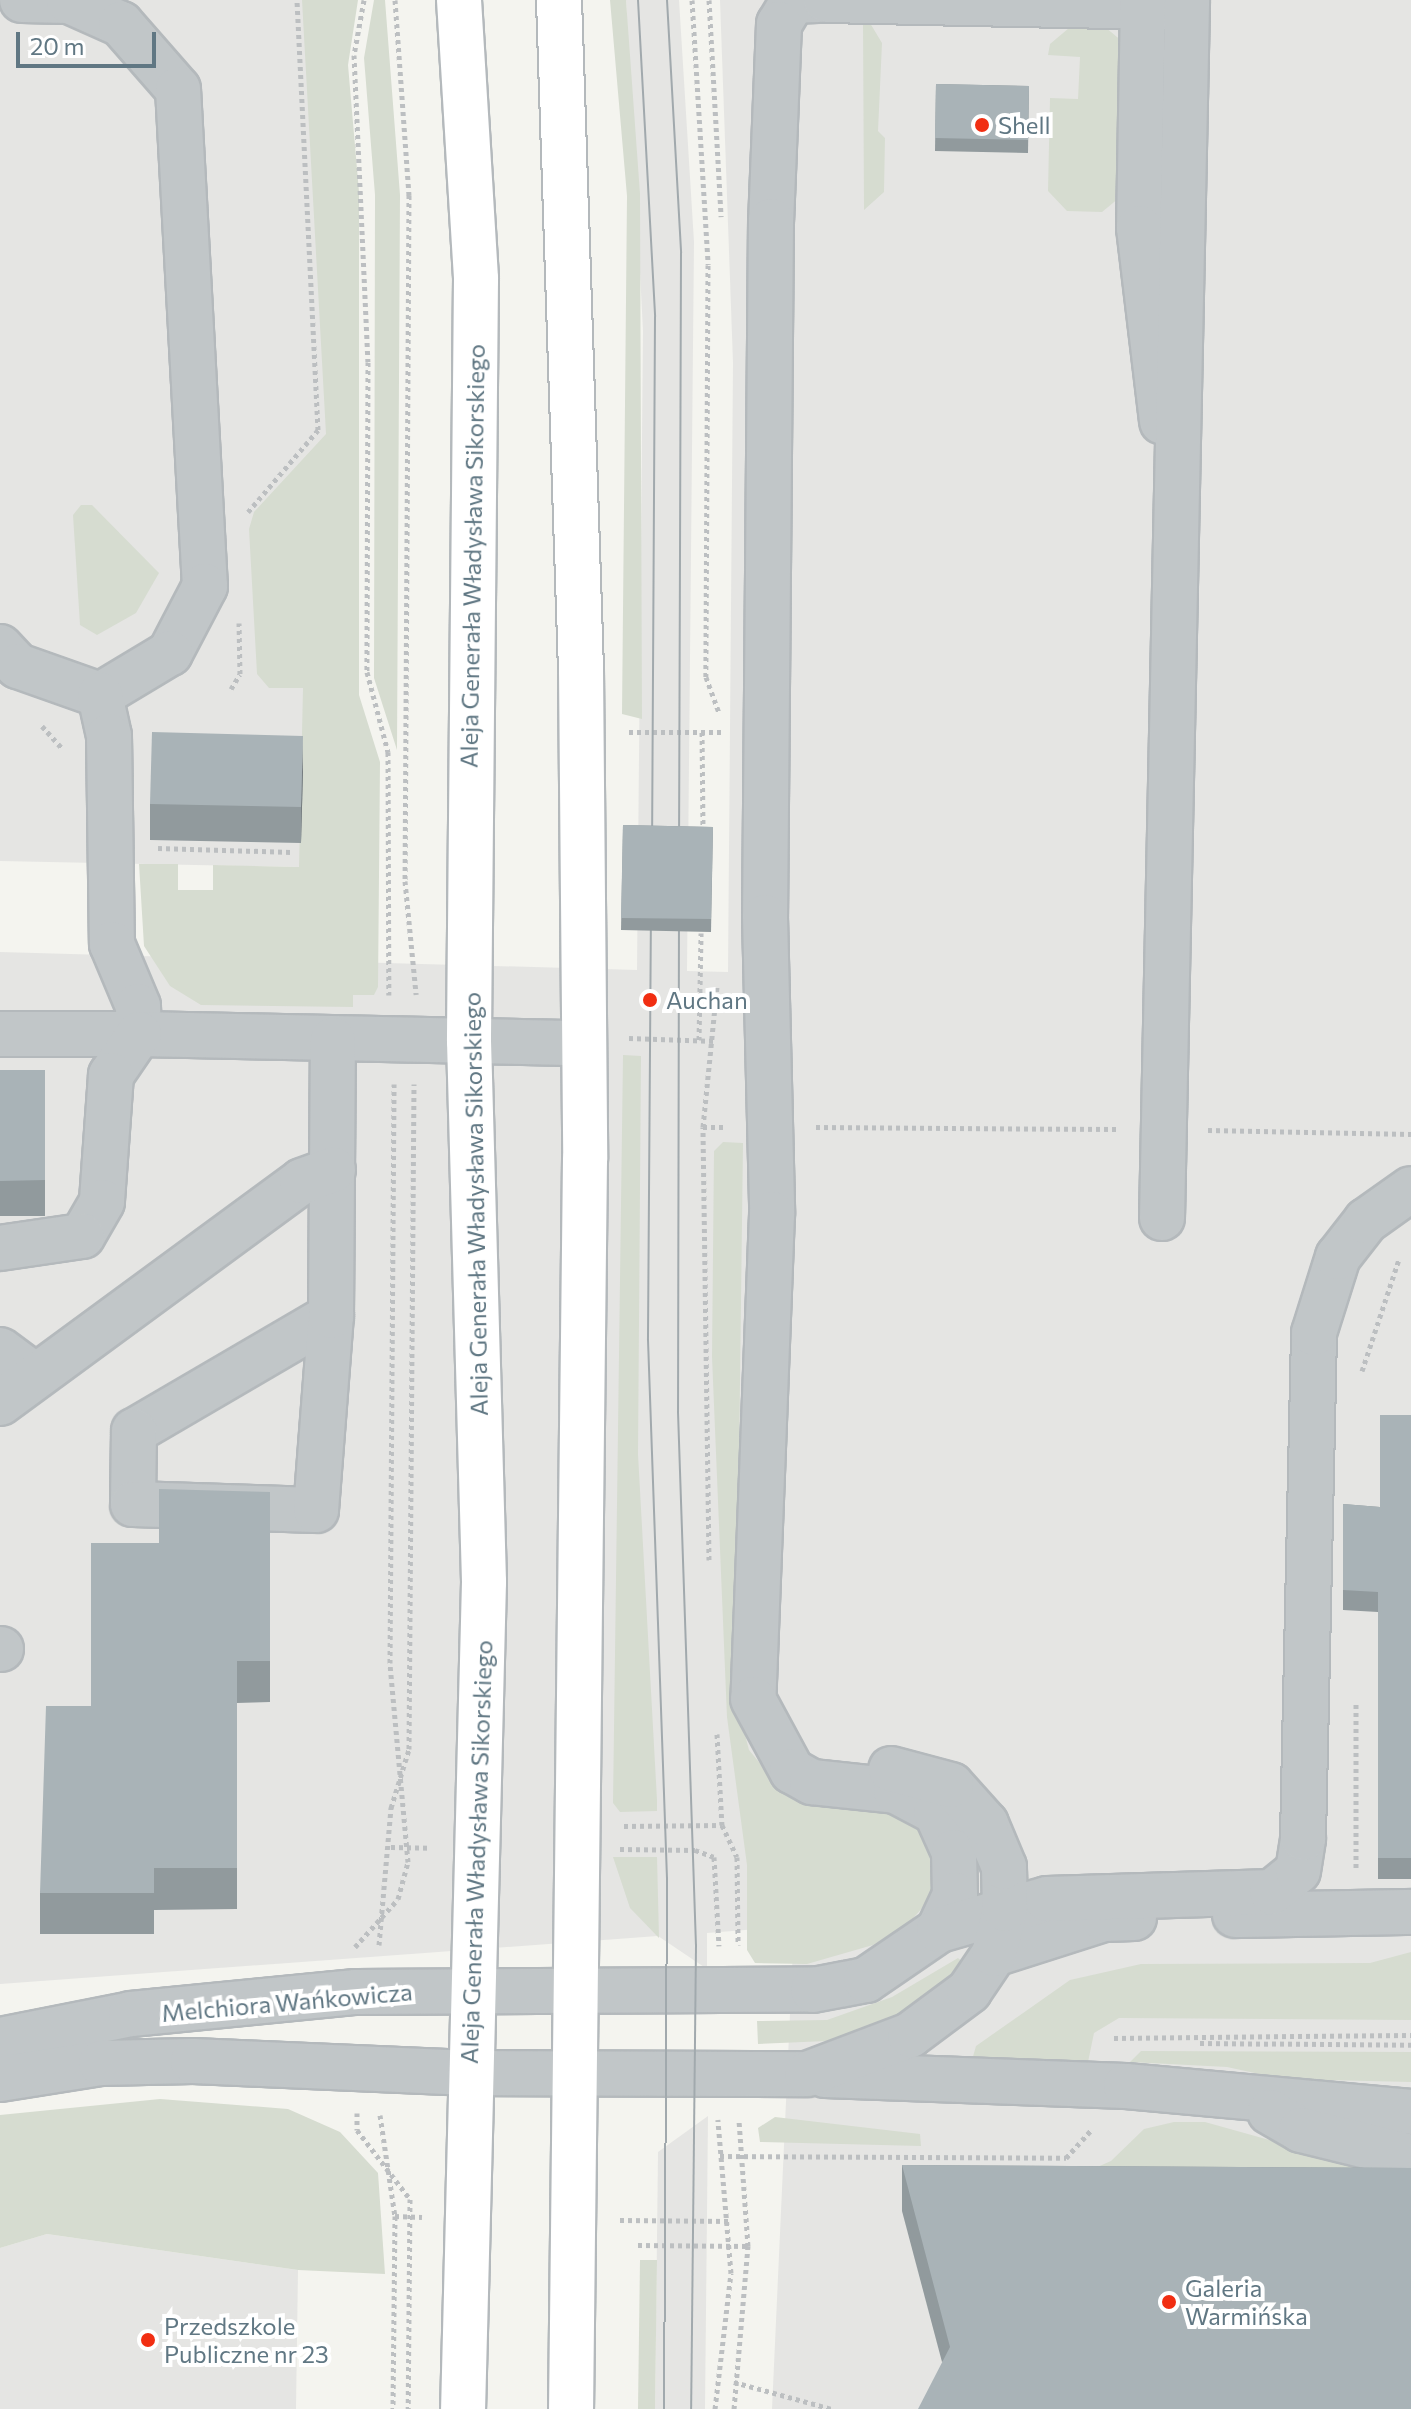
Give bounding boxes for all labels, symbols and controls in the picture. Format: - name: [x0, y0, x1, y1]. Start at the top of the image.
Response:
- scale bar: [20, 16, 160, 66]
- text: 20 m: [30, 31, 84, 60]
- place label: Shell: [998, 111, 1051, 139]
- marker: Shell: [973, 116, 991, 134]
- street label: Aleja Generała Władysława Sikorskiego: [454, 344, 490, 768]
- place label: Auchan: [666, 986, 748, 1014]
- marker: Auchan: [641, 991, 659, 1009]
- street label: Aleja Generała Władysława Sikorskiego: [457, 992, 493, 1416]
- street label: Aleja Generała Władysława Sikorskiego: [454, 1640, 498, 2064]
- street label: Melchiora Wańkowicza: [160, 1977, 414, 2027]
- place label: Galeria Warmińska: [1185, 2274, 1308, 2330]
- marker: Galeria Warmińska: [1160, 2293, 1178, 2311]
- place label: Przedszkole Publiczne nr 23: [164, 2312, 329, 2368]
- marker: Przedszkole Publiczne nr 23: [139, 2331, 157, 2349]

